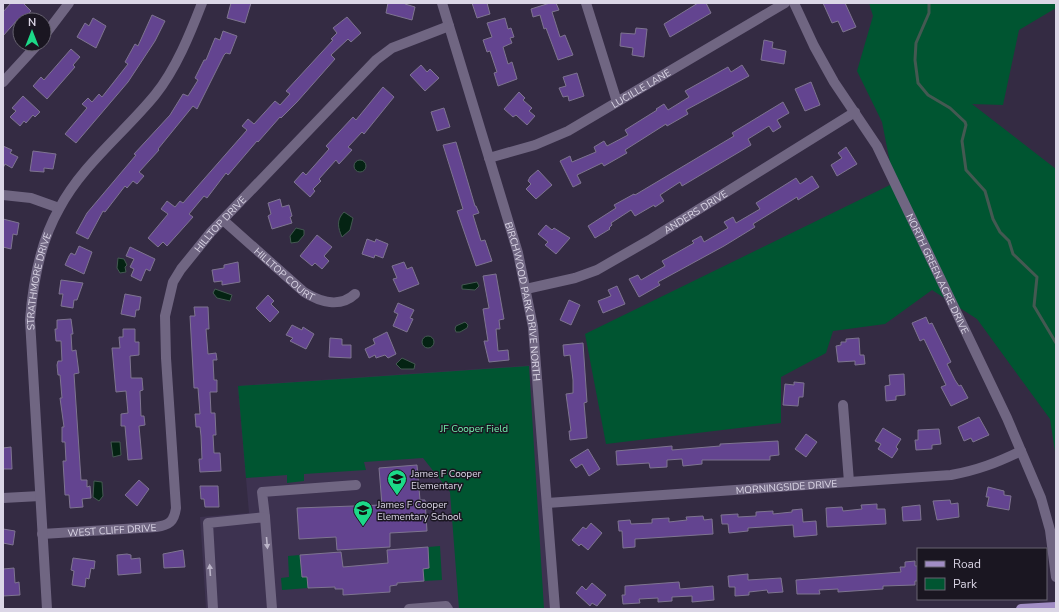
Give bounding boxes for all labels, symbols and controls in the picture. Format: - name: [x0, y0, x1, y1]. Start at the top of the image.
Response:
- north arrow: [12, 12, 52, 52]
- text: N: [28, 15, 36, 30]
- street label: LUCILLE LANE: [609, 66, 674, 112]
- street label: ANDERS DRIVE: [661, 187, 731, 237]
- street label: HILLTOP DRIVE: [191, 193, 250, 255]
- street label: NORTH GREEN ACRE DRIVE: [902, 211, 972, 337]
- street label: BIRCHWOOD PARK DRIVE NORTH: [501, 220, 543, 382]
- street label: STRATHMORE DRIVE: [24, 231, 55, 331]
- street label: HILLTOP COURT: [251, 245, 317, 305]
- park label: JF Cooper Field: [439, 422, 508, 436]
- place label: James F Cooper Elementary: [410, 467, 481, 493]
- school or university icon: James F Cooper Elementary: [386, 468, 408, 496]
- street label: MORNINGSIDE DRIVE: [735, 477, 838, 498]
- place label: James F Cooper Elementary School: [376, 498, 462, 524]
- school or university icon: James F Cooper Elementary School: [352, 499, 374, 527]
- street label: WEST CLIFF DRIVE: [67, 521, 157, 540]
- one-way arrow: [263, 537, 270, 549]
- legend: [917, 548, 1047, 600]
- text: Road: [953, 556, 981, 572]
- one-way arrow: [207, 564, 214, 576]
- text: Park: [953, 576, 978, 592]

